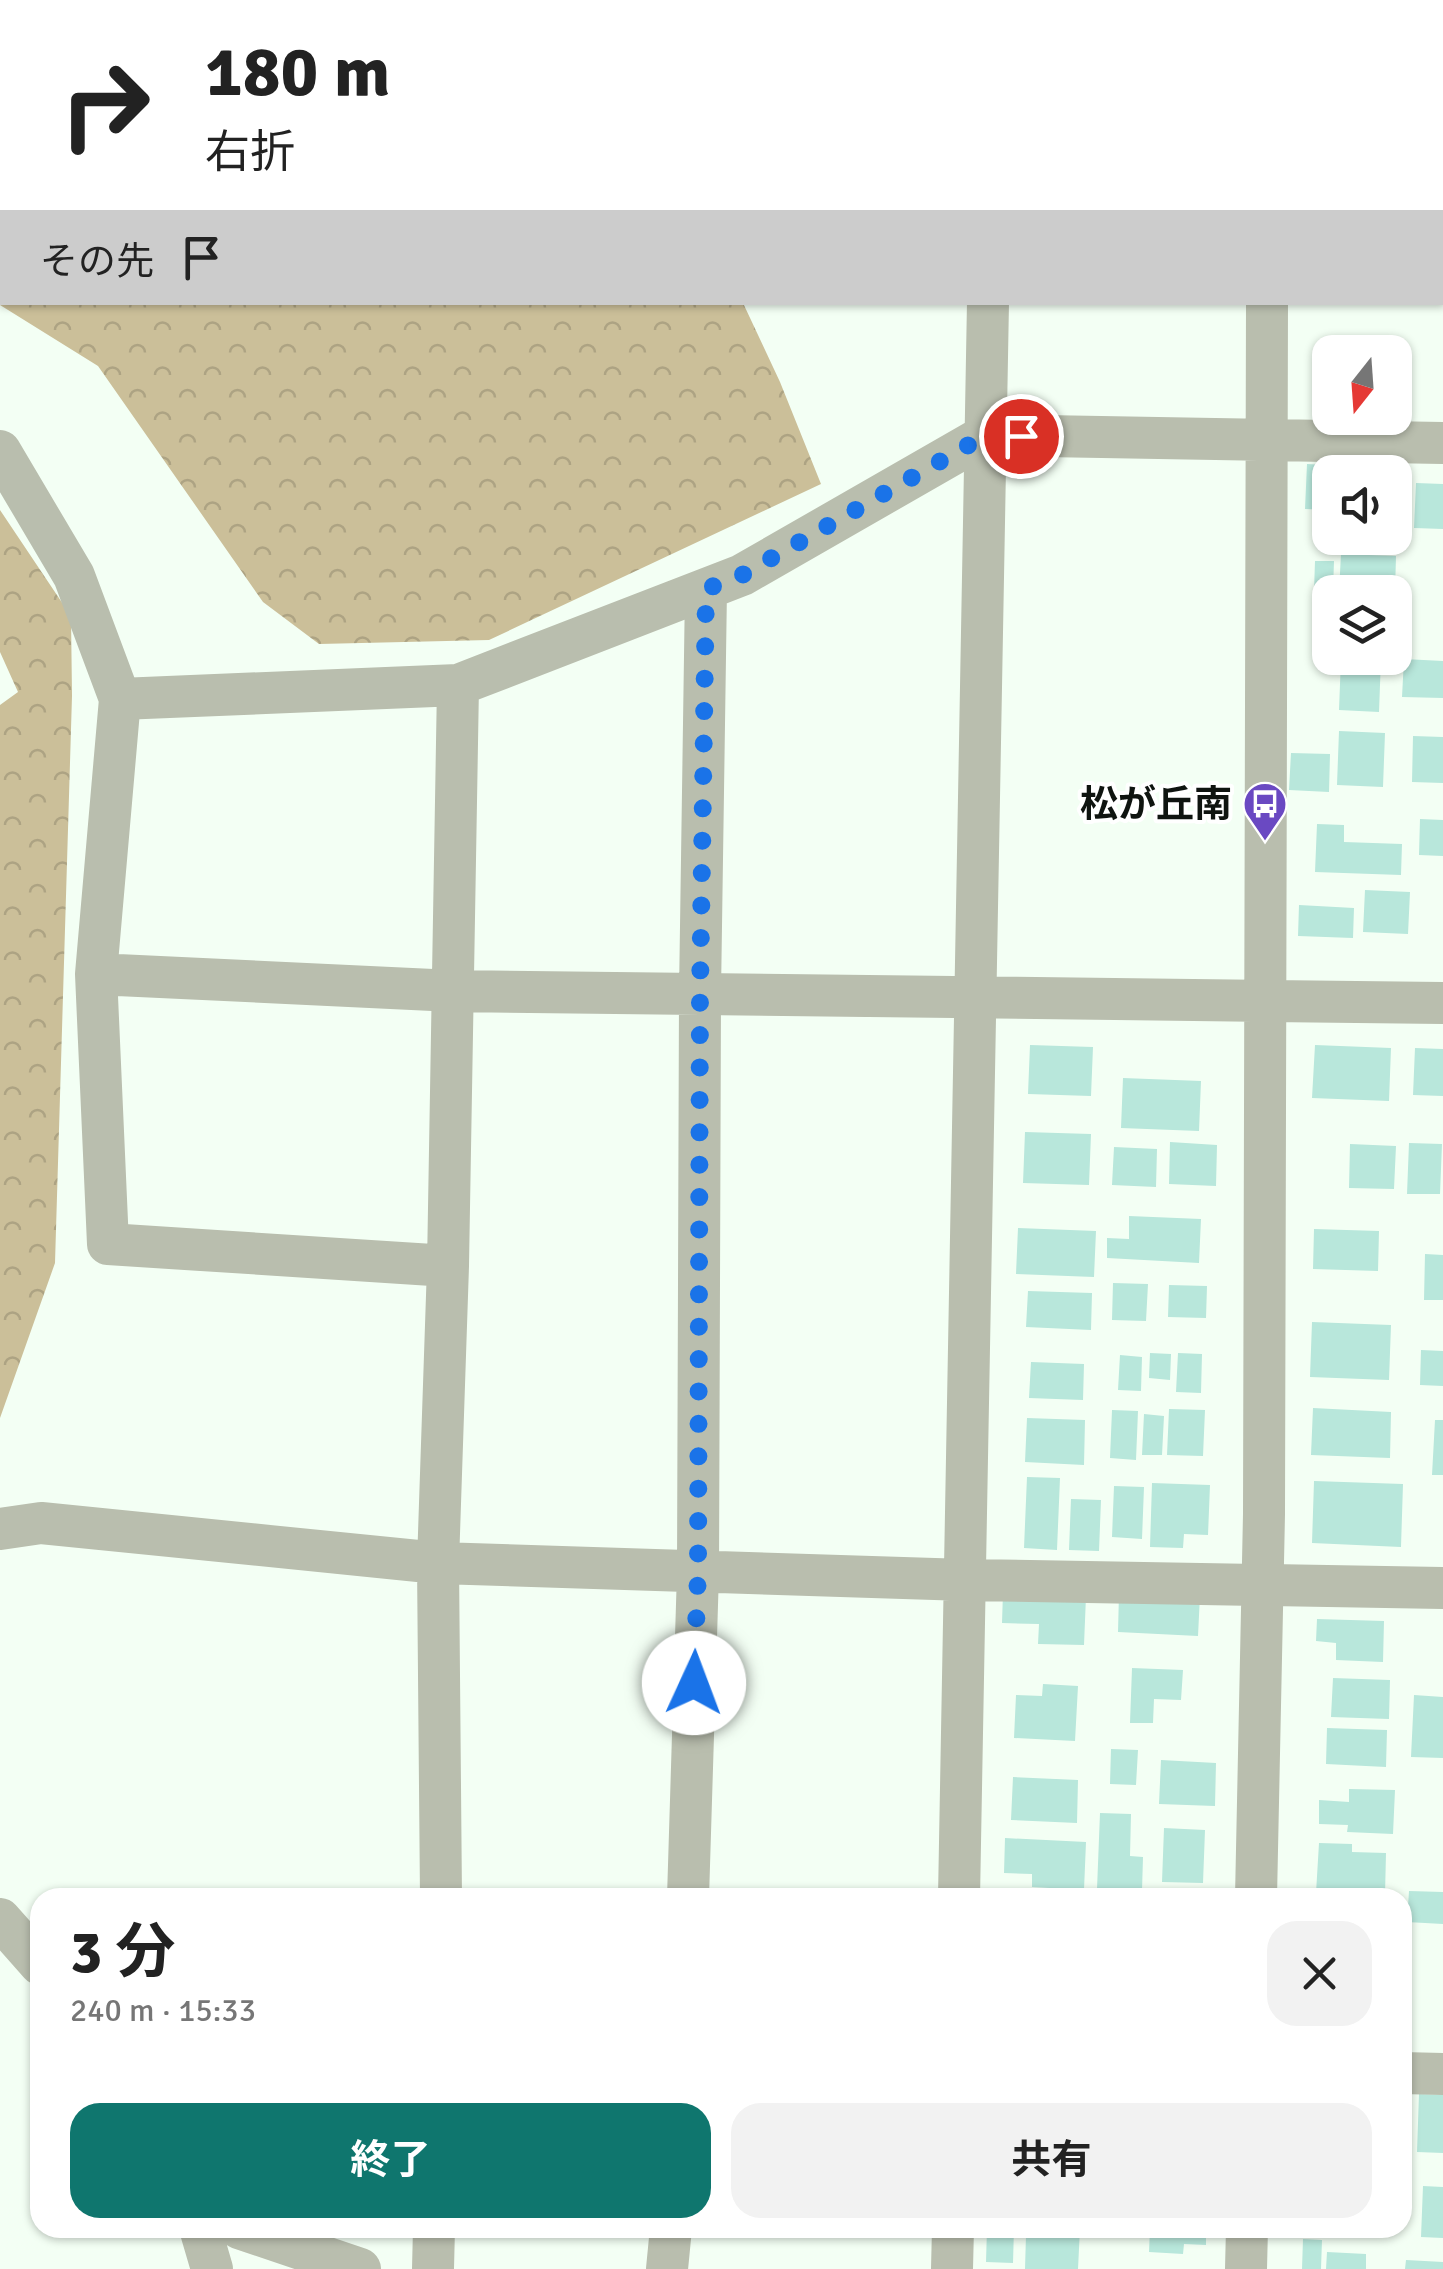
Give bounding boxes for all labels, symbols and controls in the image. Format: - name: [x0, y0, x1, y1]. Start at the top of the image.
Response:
- text: 180 m: [205, 29, 390, 115]
- icon: right: [40, 40, 170, 170]
- text: 右折: [205, 125, 295, 180]
- icon: arrive: [174, 230, 229, 285]
- text: その先: [40, 238, 154, 285]
- north arrow: [1312, 335, 1412, 435]
- map controls: [1312, 335, 1412, 675]
- pin: [979, 394, 1064, 479]
- icon: arrive: [994, 409, 1049, 464]
- button: sound: [1312, 455, 1412, 555]
- button: layers: [1312, 575, 1412, 675]
- place label: 松が丘南: [1080, 781, 1232, 828]
- bus stop icon: 松が丘南: [1242, 781, 1288, 842]
- position arrow: [642, 1631, 746, 1735]
- text: 3 分: [70, 1916, 176, 1990]
- button: close: [1267, 1921, 1372, 2026]
- text: 240 m · 15:33: [70, 1991, 256, 2030]
- button: 終了: [70, 2103, 711, 2218]
- button: 共有: [731, 2103, 1372, 2218]

